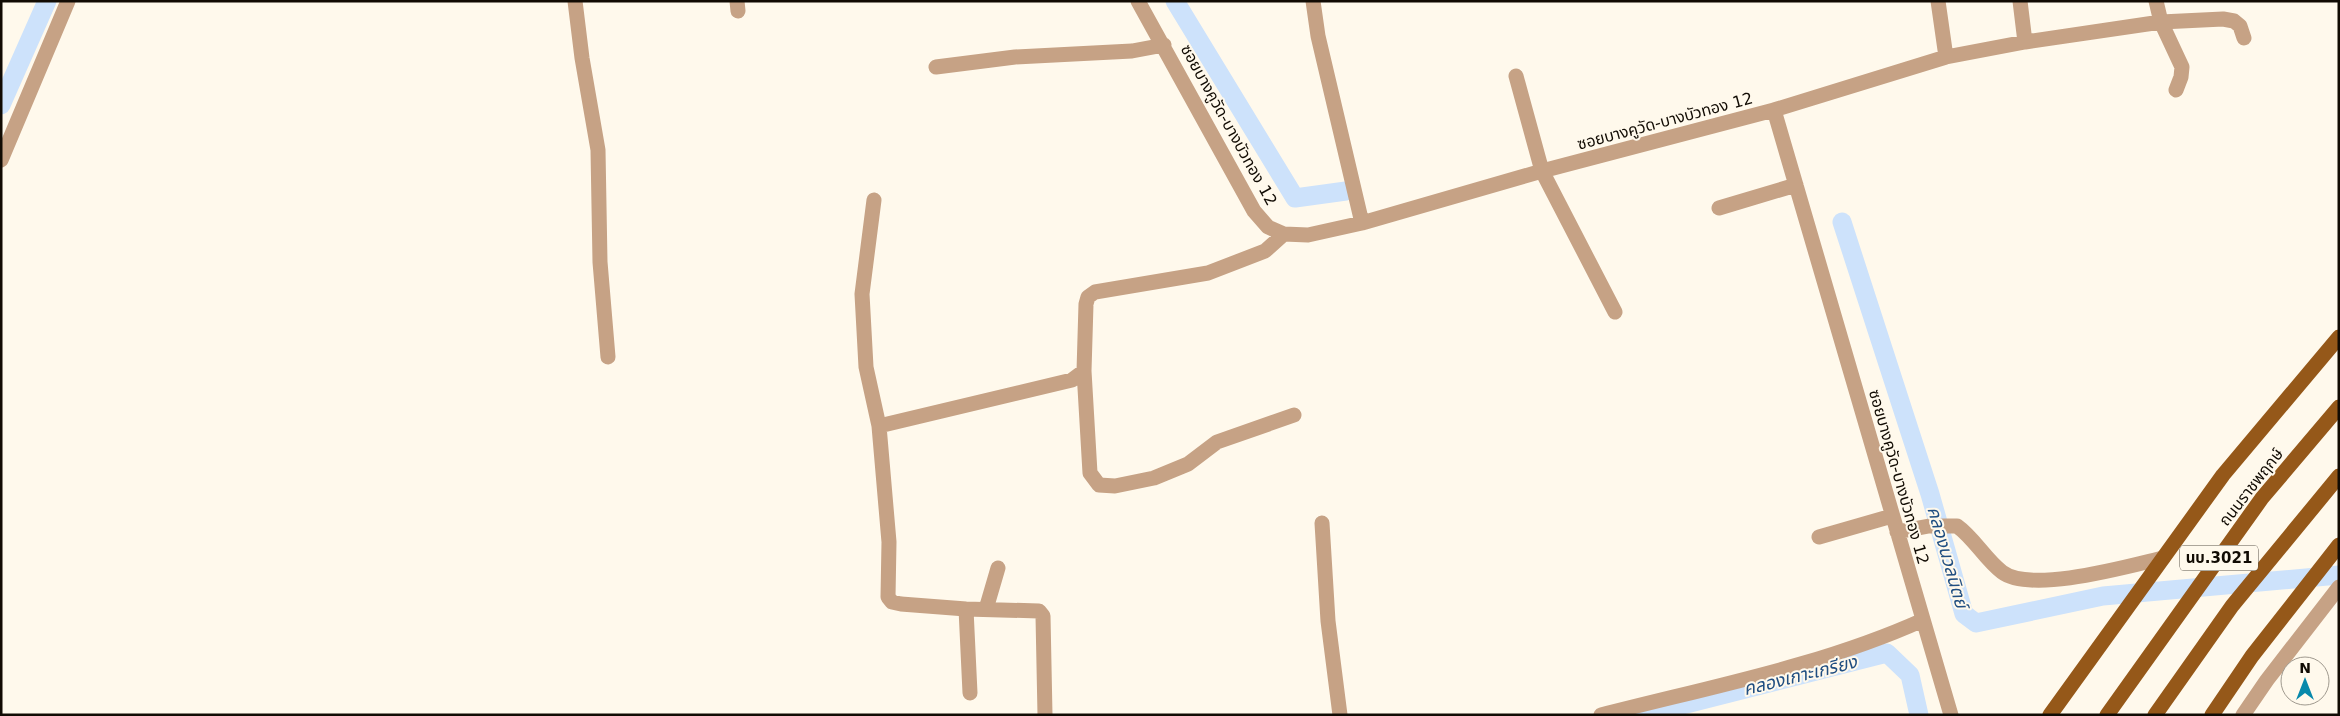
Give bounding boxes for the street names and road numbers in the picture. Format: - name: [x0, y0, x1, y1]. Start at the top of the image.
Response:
- street label: ซอยบางคูวัด-บางบัวทอง 12: [1177, 41, 1281, 209]
- street label: ซอยบางคูวัด-บางบัวทอง 12: [1575, 88, 1755, 154]
- street label: ซอยบางคูวัด-บางบัวทอง 12: [1865, 387, 1933, 567]
- street label: ถนนราชพฤกษ์: [2215, 445, 2287, 529]
- road number: นบ.3021: [2180, 546, 2258, 570]

